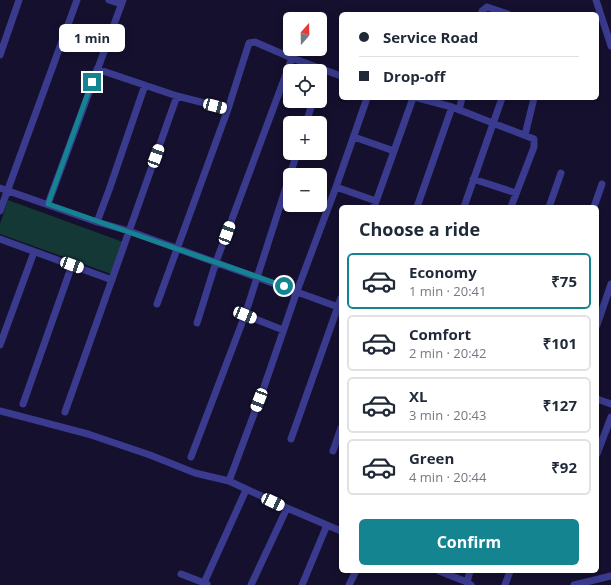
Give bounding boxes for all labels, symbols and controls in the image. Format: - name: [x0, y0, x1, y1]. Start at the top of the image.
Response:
- north arrow: [283, 12, 327, 56]
- map controls: [283, 12, 327, 212]
- callout: 1 min: [59, 24, 125, 52]
- text: Service Road: [383, 27, 478, 47]
- text: 1 min: [74, 29, 110, 47]
- button: locate: [283, 64, 327, 108]
- text: Drop-off: [383, 66, 445, 86]
- route end: [83, 73, 101, 91]
- car: [202, 97, 228, 115]
- button: +: [283, 116, 327, 160]
- car: [146, 143, 166, 169]
- button: −: [283, 168, 327, 212]
- text: Choose a ride: [359, 217, 480, 241]
- car: [217, 220, 237, 246]
- car: [59, 255, 85, 275]
- text: Economy: [409, 262, 477, 282]
- icon: car: [361, 263, 397, 299]
- text: ₹75: [551, 271, 577, 291]
- route start: [275, 277, 293, 295]
- text: 1 min · 20:41: [409, 282, 486, 300]
- car: [232, 305, 258, 325]
- text: Comfort: [409, 324, 471, 344]
- icon: car: [361, 325, 397, 361]
- text: ₹101: [543, 333, 577, 353]
- text: 2 min · 20:42: [409, 344, 486, 362]
- text: XL: [409, 386, 427, 406]
- car: [249, 387, 269, 413]
- icon: car: [361, 387, 397, 423]
- text: ₹127: [543, 395, 577, 415]
- text: 3 min · 20:43: [409, 406, 486, 424]
- text: Green: [409, 448, 454, 468]
- icon: car: [361, 449, 397, 485]
- text: ₹92: [551, 457, 577, 477]
- text: 4 min · 20:44: [409, 468, 486, 486]
- car: [260, 491, 286, 513]
- button: Confirm: [359, 519, 579, 565]

